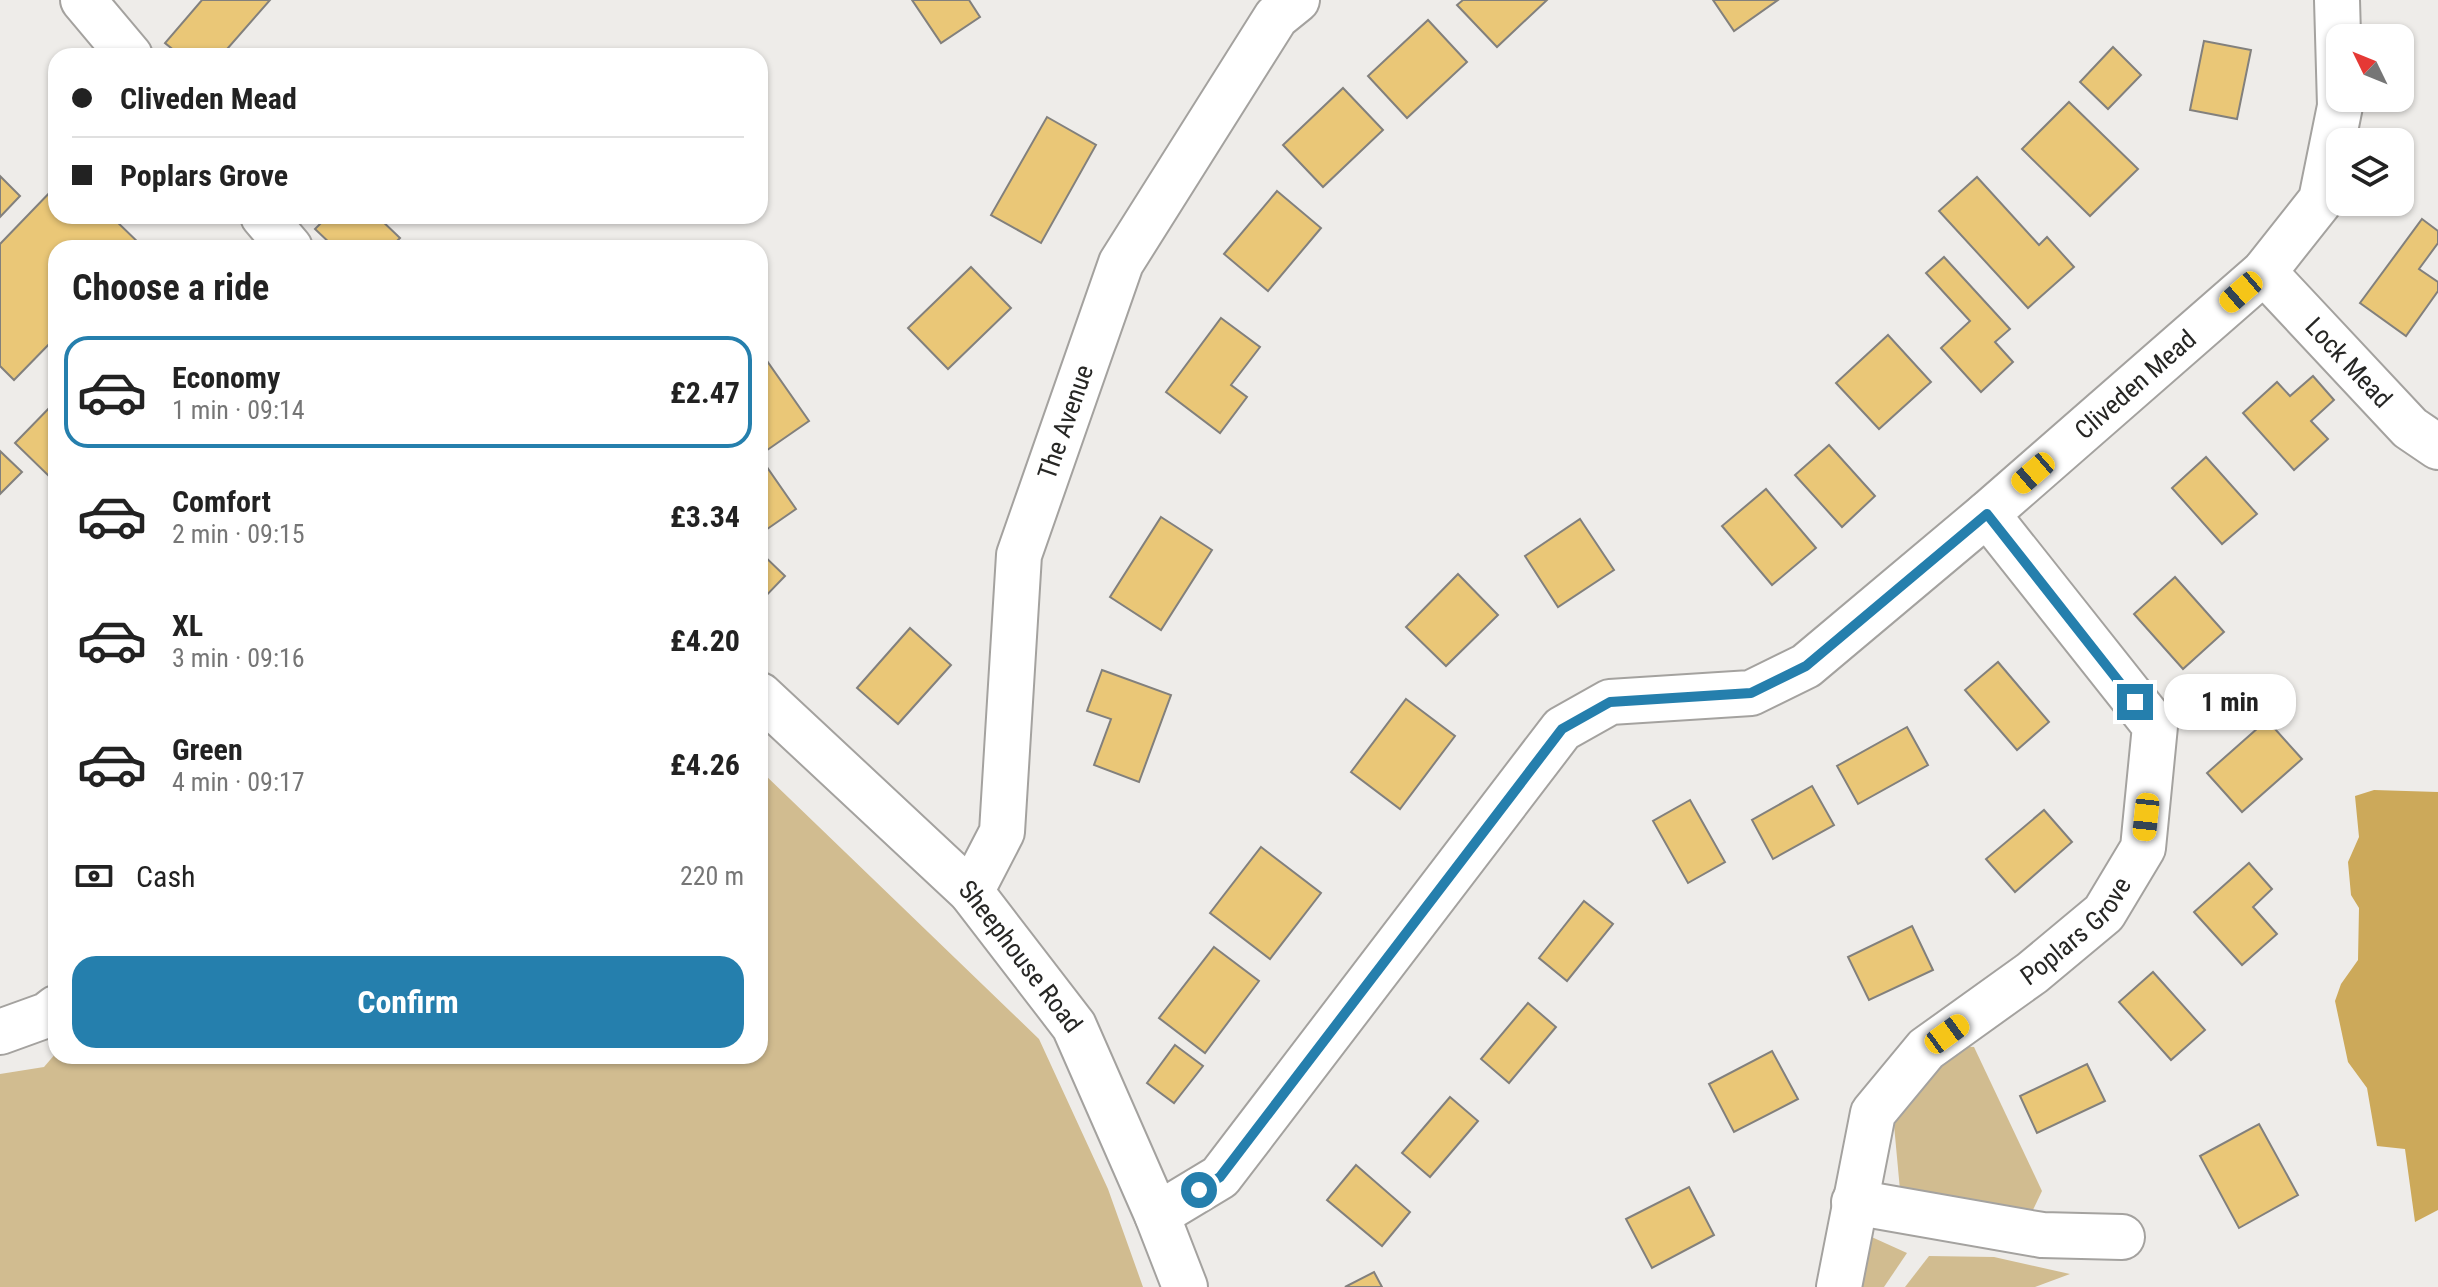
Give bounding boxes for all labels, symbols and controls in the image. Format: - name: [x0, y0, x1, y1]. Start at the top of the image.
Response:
- north arrow: [2326, 24, 2414, 112]
- map controls: [2326, 24, 2414, 216]
- text: Cliveden Mead: [120, 81, 297, 116]
- button: layers: [2326, 128, 2414, 216]
- text: Poplars Grove: [120, 158, 288, 193]
- text: Choose a ride: [72, 267, 269, 309]
- car: [2215, 267, 2267, 317]
- street label: Lock Mead: [2299, 311, 2398, 414]
- street label: Cliveden Mead: [2069, 324, 2202, 445]
- icon: car: [76, 356, 148, 428]
- text: Economy: [172, 360, 280, 395]
- street label: The Avenue: [1032, 361, 1099, 483]
- text: £2.47: [670, 375, 740, 410]
- text: 1 min · 09:14: [172, 395, 305, 425]
- car: [2007, 448, 2059, 498]
- icon: car: [76, 480, 148, 552]
- text: Comfort: [172, 484, 271, 519]
- text: £3.34: [670, 499, 740, 534]
- text: 2 min · 09:15: [172, 519, 305, 549]
- icon: car: [76, 604, 148, 676]
- text: XL: [172, 608, 203, 643]
- text: £4.20: [670, 623, 740, 658]
- text: 3 min · 09:16: [172, 643, 305, 673]
- callout: 1 min: [2163, 674, 2295, 730]
- route end: [2117, 684, 2153, 720]
- text: 1 min: [2201, 687, 2259, 717]
- icon: car: [76, 728, 148, 800]
- text: Green: [172, 732, 243, 767]
- text: £4.26: [670, 747, 740, 782]
- text: 4 min · 09:17: [172, 767, 305, 797]
- car: [2132, 792, 2160, 842]
- icon: cash: [72, 854, 116, 898]
- text: Cash: [136, 859, 196, 894]
- text: 220 m: [680, 861, 744, 891]
- street label: Poplars Grove: [2015, 872, 2137, 991]
- street label: Sheephouse Road: [953, 874, 1088, 1038]
- button: Confirm: [72, 956, 744, 1048]
- car: [1921, 1010, 1973, 1058]
- route start: [1181, 1172, 1217, 1208]

